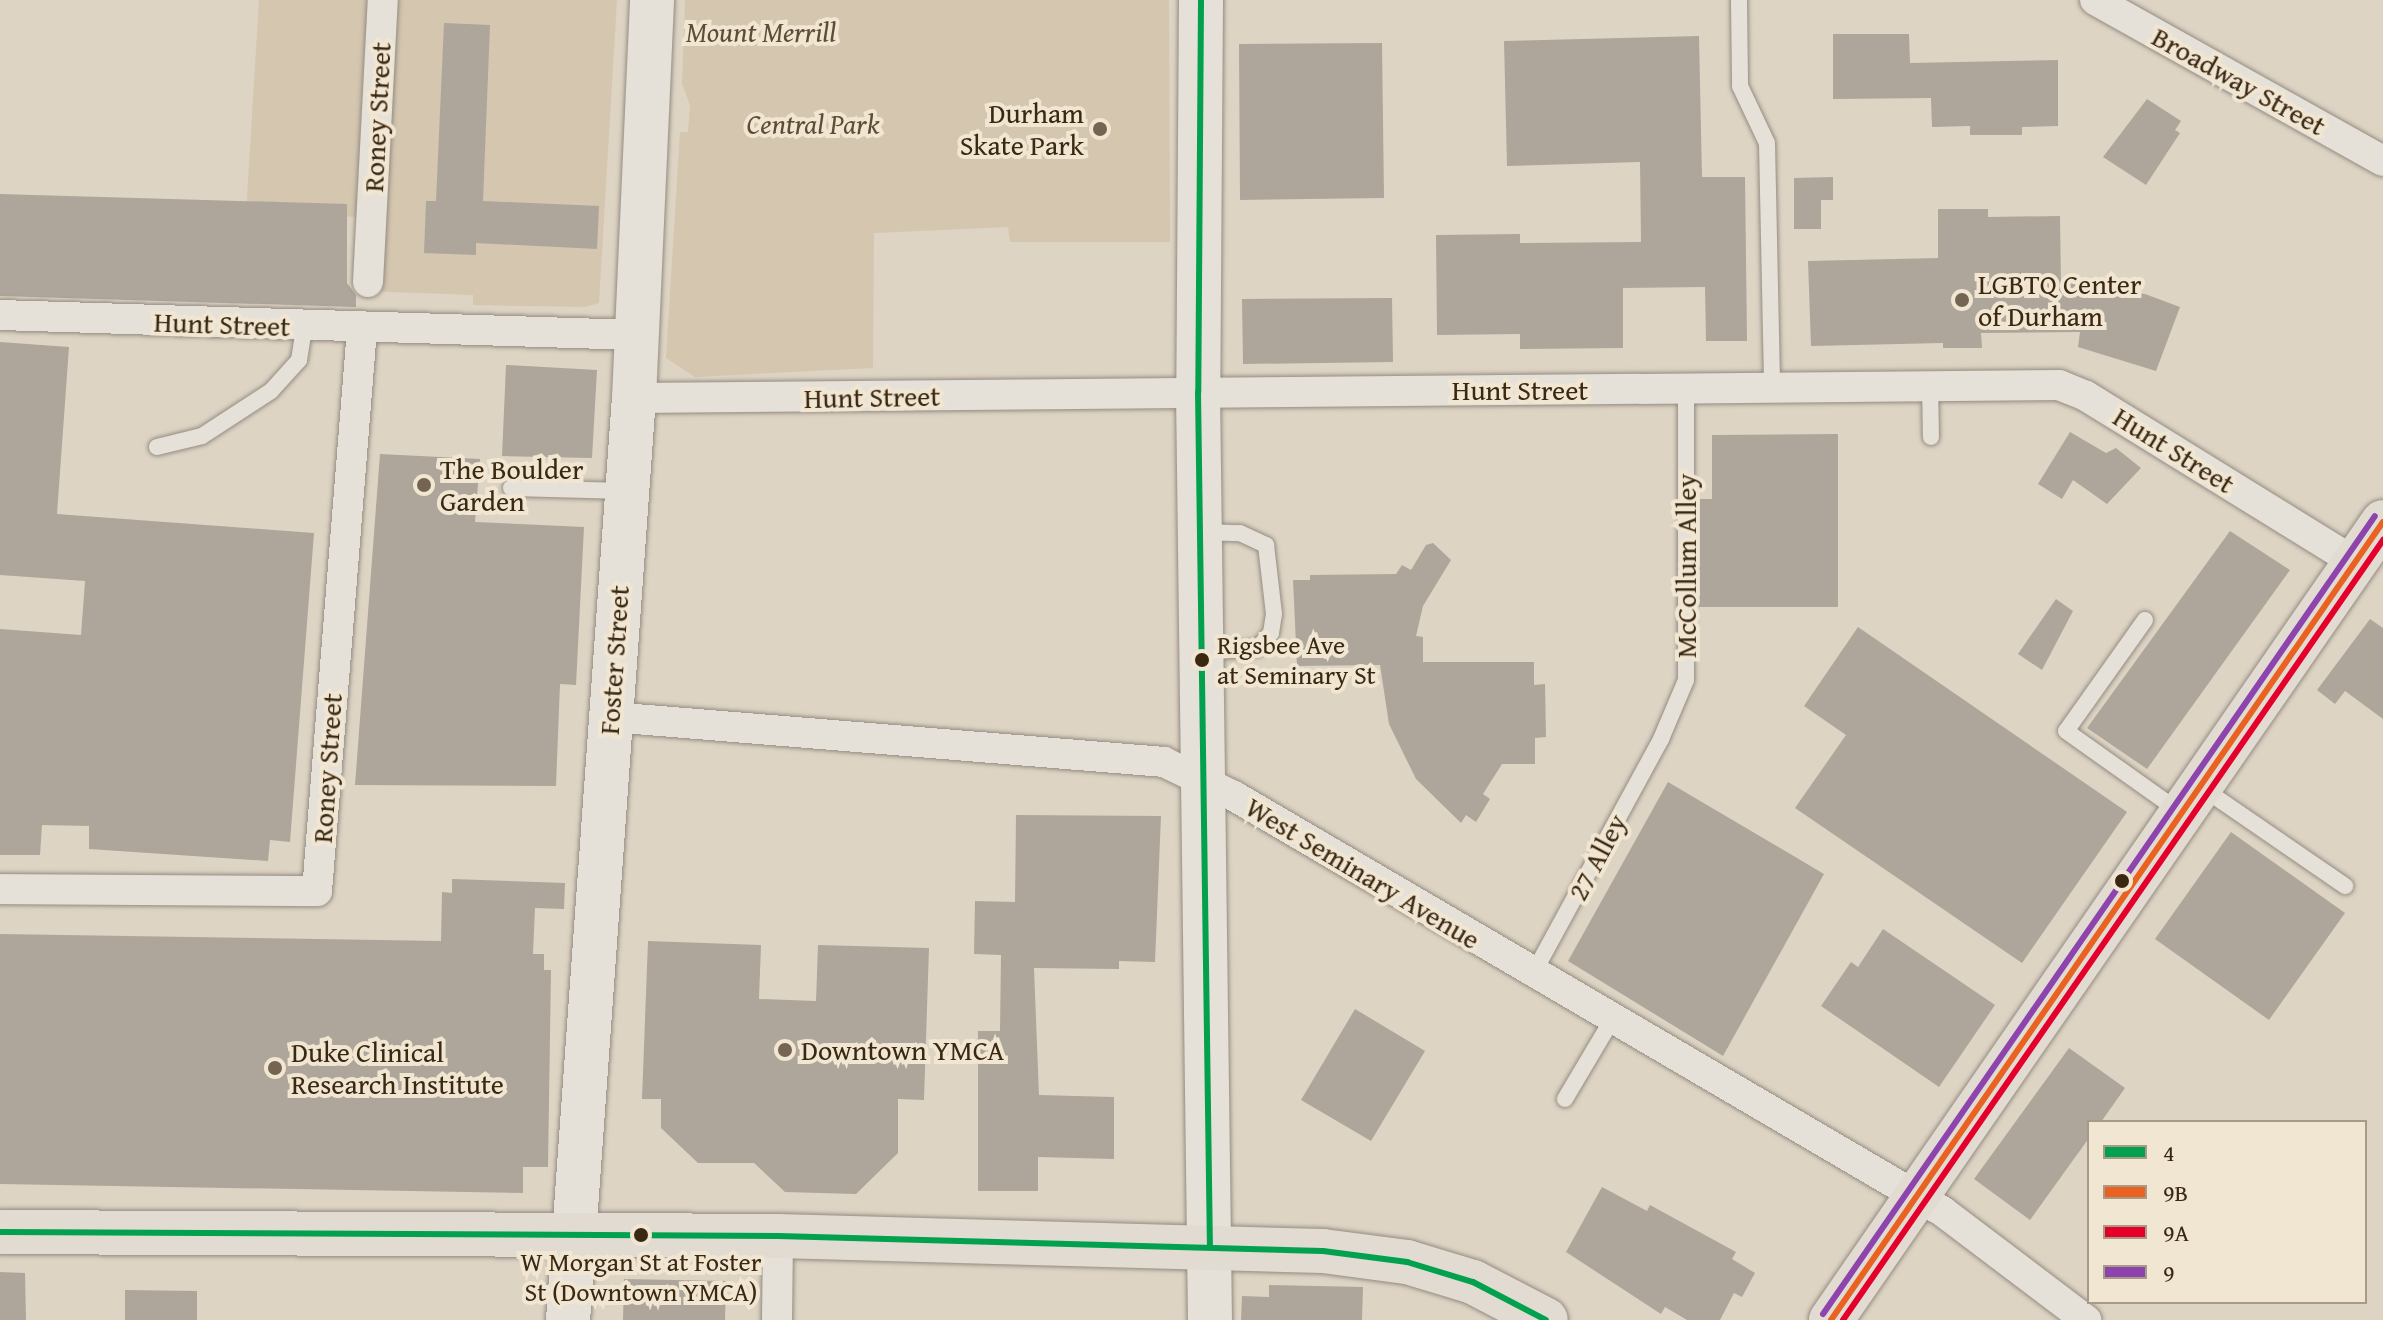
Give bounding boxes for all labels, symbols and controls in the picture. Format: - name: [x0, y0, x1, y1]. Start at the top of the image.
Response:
- park label: Mount Merrill: [686, 15, 836, 49]
- street label: Broadway Street: [2146, 20, 2332, 142]
- street label: Roney Street: [356, 41, 398, 193]
- place label: Durham Skate Park: [960, 96, 1084, 162]
- park label: Central Park: [747, 107, 879, 141]
- marker: Durham Skate Park: [1091, 120, 1109, 138]
- place label: LGBTQ Center of Durham: [1978, 267, 2142, 333]
- marker: LGBTQ Center of Durham: [1953, 291, 1971, 309]
- street label: Hunt Street: [153, 305, 291, 343]
- street label: Hunt Street: [1452, 373, 1588, 407]
- street label: Hunt Street: [804, 379, 940, 415]
- street label: Hunt Street: [2107, 400, 2241, 500]
- place label: The Boulder Garden: [440, 452, 584, 518]
- street label: McCollum Alley: [1669, 474, 1703, 658]
- marker: The Boulder Garden: [415, 476, 433, 494]
- street label: Foster Street: [592, 584, 636, 736]
- place label: Rigsbee Ave at Seminary St: [1217, 629, 1376, 690]
- marker: Rigsbee Ave at Seminary St: [1194, 652, 1210, 668]
- street label: Roney Street: [305, 692, 349, 844]
- street label: West Seminary Avenue: [1240, 790, 1486, 956]
- street label: 27 Alley: [1560, 808, 1634, 906]
- unlabelled marker: [2114, 873, 2130, 889]
- place label: Downtown YMCA: [801, 1033, 1004, 1067]
- place label: Duke Clinical Research Institute: [291, 1035, 504, 1101]
- marker: Downtown YMCA: [776, 1041, 794, 1059]
- marker: Duke Clinical Research Institute: [266, 1059, 284, 1077]
- legend: [2087, 1120, 2367, 1304]
- text: 4: [2163, 1135, 2175, 1170]
- text: 9B: [2163, 1175, 2188, 1210]
- text: 9A: [2163, 1215, 2189, 1250]
- marker: W Morgan St at Foster St (Downtown YMCA): [633, 1227, 649, 1243]
- place label: W Morgan St at Foster St (Downtown YMCA): [521, 1246, 761, 1308]
- text: 9: [2163, 1255, 2175, 1290]

